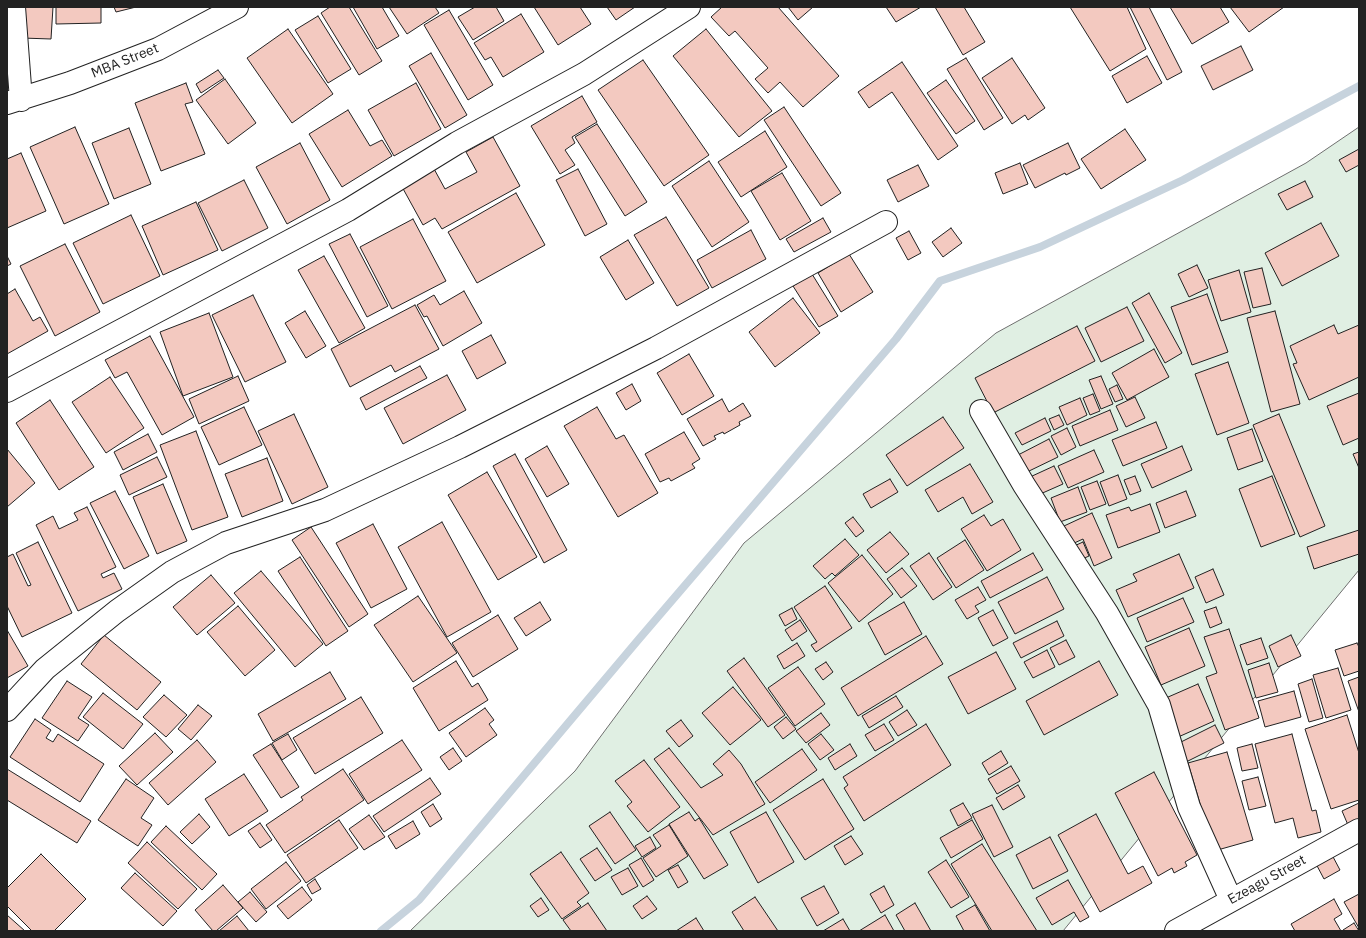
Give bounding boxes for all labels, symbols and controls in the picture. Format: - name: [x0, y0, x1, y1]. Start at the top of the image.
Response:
- street label: MBA Street: [89, 40, 161, 82]
- street label: Ezeagu Street: [1225, 852, 1309, 908]

